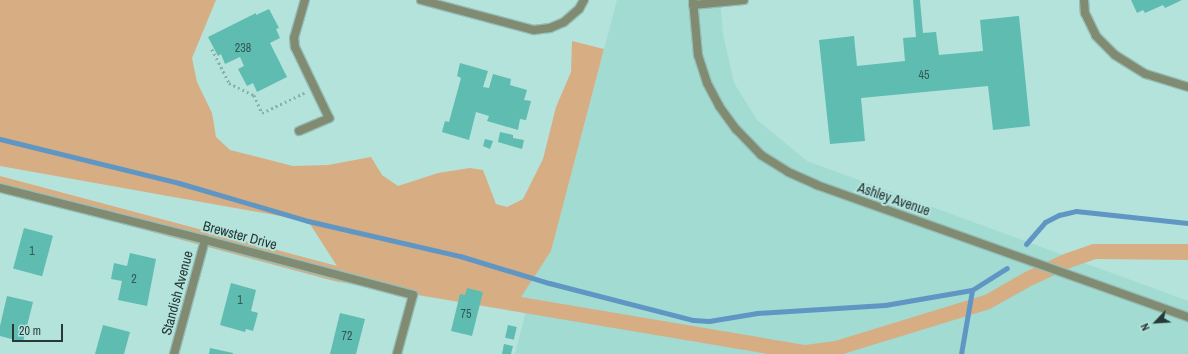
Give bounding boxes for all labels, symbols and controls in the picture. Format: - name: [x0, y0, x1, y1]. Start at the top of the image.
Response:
- house number: 238: [235, 42, 251, 56]
- house number: 45: [919, 69, 929, 83]
- street label: Ashley Avenue: [855, 179, 933, 219]
- street label: Brewster Drive: [201, 217, 279, 253]
- house number: 1: [29, 245, 35, 259]
- street label: Standish Avenue: [158, 249, 196, 337]
- house number: 2: [131, 273, 137, 287]
- house number: 1: [237, 294, 243, 308]
- north arrow: [1136, 302, 1176, 342]
- house number: 75: [461, 308, 471, 322]
- scale bar: [14, 316, 65, 342]
- text: N: [1137, 321, 1153, 333]
- text: 20 m: [19, 323, 41, 339]
- house number: 72: [342, 330, 352, 344]

